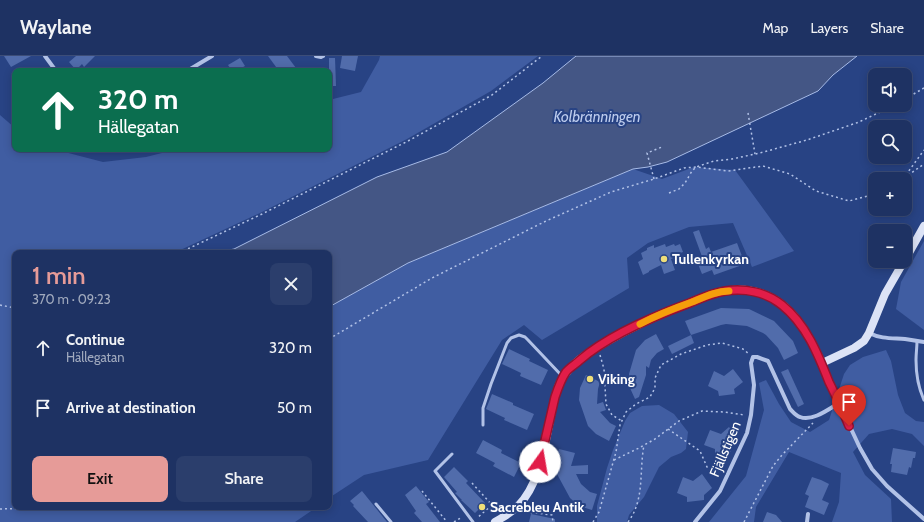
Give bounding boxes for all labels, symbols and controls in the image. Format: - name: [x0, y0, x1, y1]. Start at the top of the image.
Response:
- text: Waylane: [20, 16, 92, 39]
- text: Map: [763, 19, 788, 37]
- text: Layers: [810, 19, 848, 37]
- text: Share: [870, 19, 904, 37]
- map controls: [868, 68, 912, 268]
- button: sound: [868, 68, 912, 112]
- text: 320 m: [98, 82, 178, 116]
- icon: ahead: [32, 84, 84, 136]
- water label: Kolbränningen: [553, 108, 641, 126]
- text: Hällegatan: [98, 116, 179, 138]
- button: search: [868, 120, 912, 164]
- button: +: [868, 172, 912, 216]
- button: −: [868, 224, 912, 268]
- place label: Tullenkyrkan: [672, 250, 749, 268]
- marker: Tullenkyrkan: [659, 254, 669, 264]
- text: 1 min: [32, 261, 86, 290]
- button: close: [270, 263, 312, 305]
- text: 370 m · 09:23: [32, 291, 111, 307]
- text: Continue: [66, 331, 125, 349]
- icon: ahead: [32, 337, 54, 359]
- text: 320 m: [269, 339, 312, 357]
- text: Hällegatan: [66, 349, 125, 365]
- place label: Viking: [598, 370, 635, 388]
- marker: Viking: [585, 374, 595, 384]
- pin: [832, 385, 866, 426]
- icon: arrive: [838, 391, 860, 413]
- icon: arrive: [32, 397, 54, 419]
- text: Arrive at destination: [66, 399, 196, 417]
- text: 50 m: [277, 399, 312, 417]
- street label: Fjällstigen: [705, 418, 745, 480]
- position arrow: [519, 441, 561, 483]
- button: Exit: [32, 456, 168, 502]
- button: Share: [176, 456, 312, 502]
- place label: Sacrebleu Antik: [490, 498, 584, 516]
- marker: Sacrebleu Antik: [477, 502, 487, 512]

